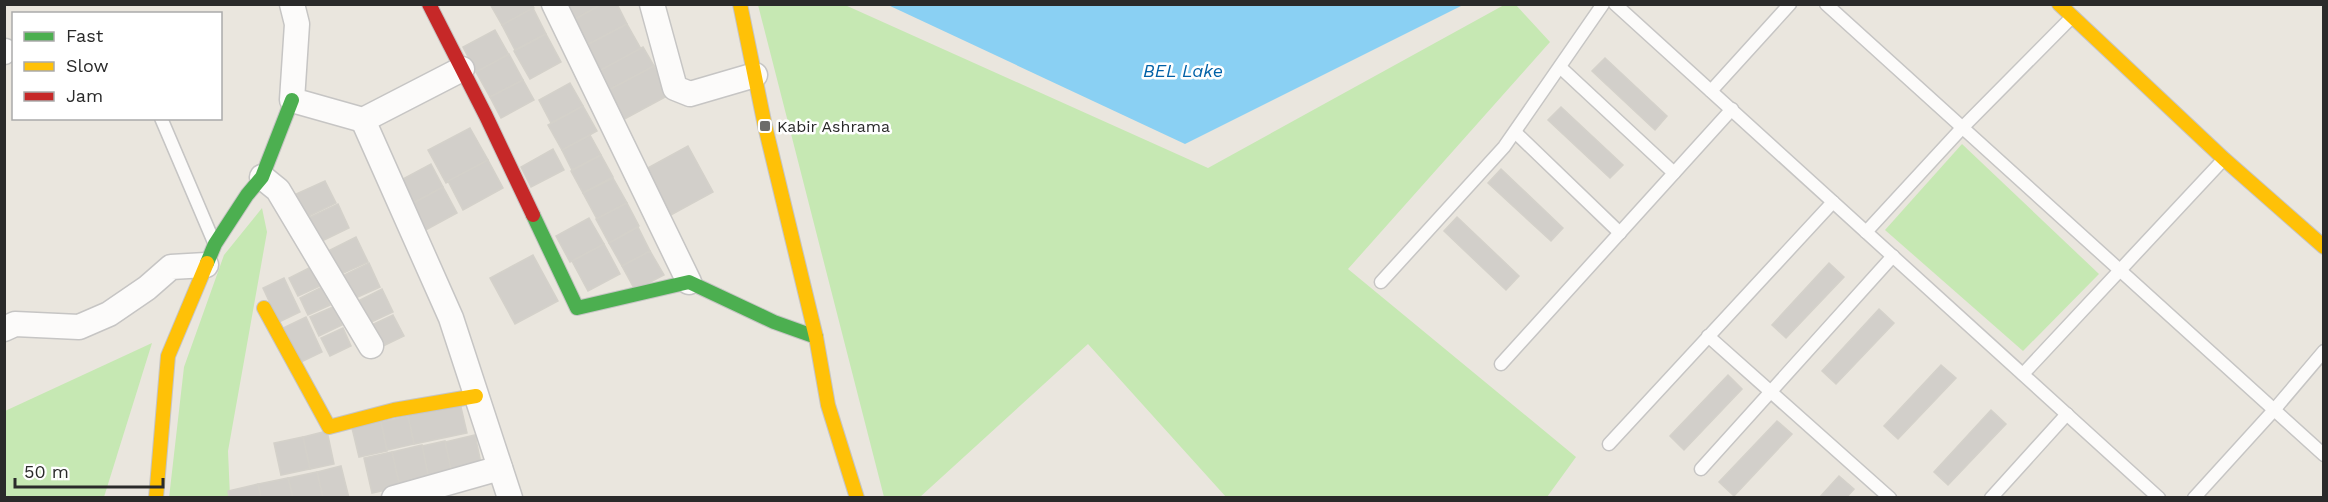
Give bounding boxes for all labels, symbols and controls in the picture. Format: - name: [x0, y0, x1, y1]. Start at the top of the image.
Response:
- legend: [12, 12, 222, 120]
- text: Fast: [66, 25, 104, 46]
- text: Slow: [66, 55, 109, 76]
- water label: BEL Lake: [1143, 60, 1223, 81]
- text: Jam: [66, 85, 103, 106]
- place label: Kabir Ashrama: [777, 117, 890, 136]
- marker: Kabir Ashrama: [758, 119, 772, 133]
- scale bar: [15, 451, 164, 489]
- text: 50 m: [24, 461, 69, 482]

